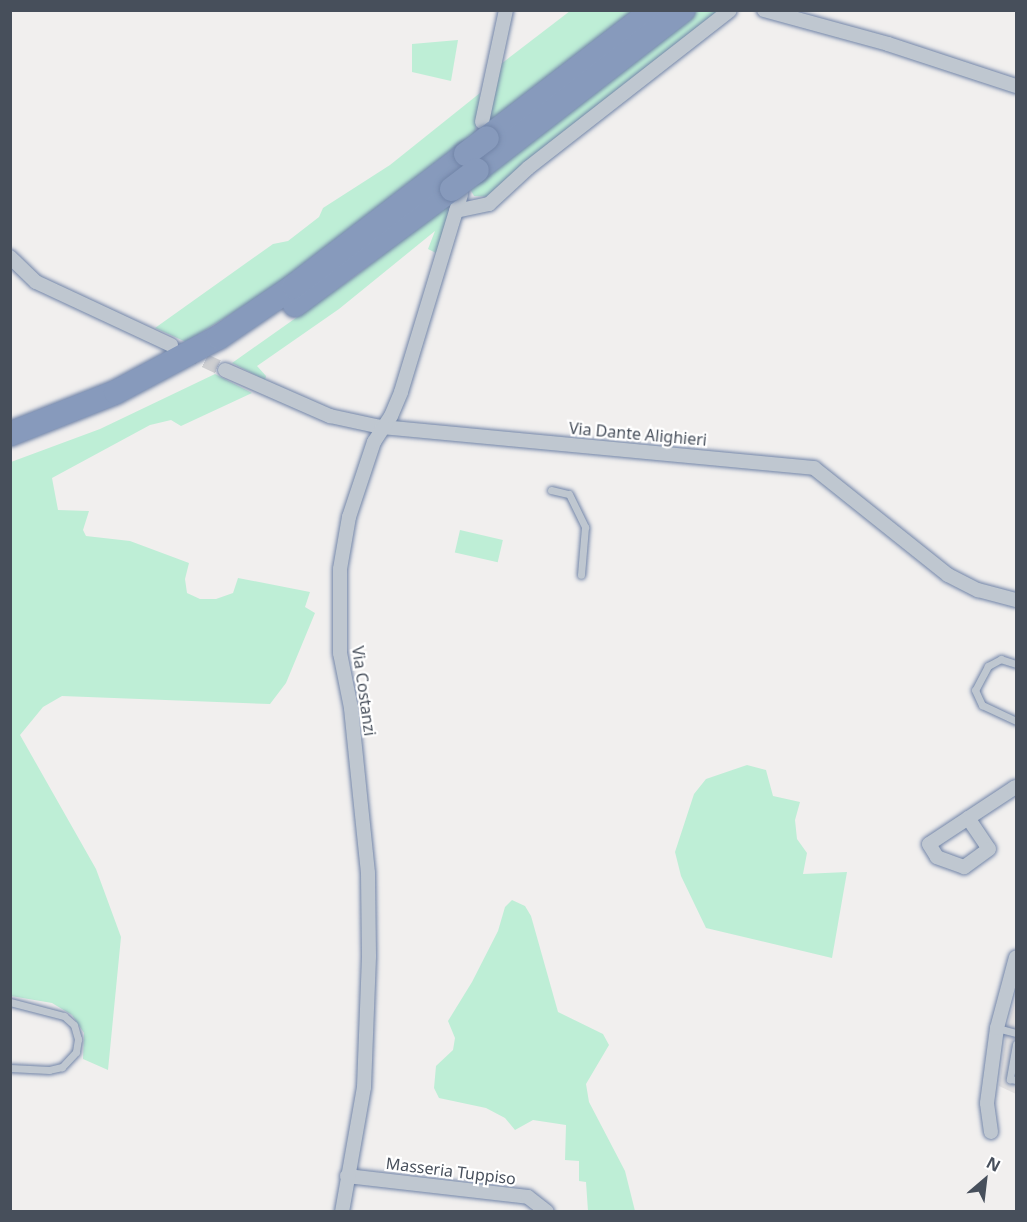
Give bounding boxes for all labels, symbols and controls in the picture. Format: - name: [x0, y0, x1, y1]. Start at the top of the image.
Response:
- street label: Via Dante Alighieri: [568, 418, 708, 450]
- street label: Via Costanzi: [348, 645, 380, 737]
- north arrow: [955, 1150, 1015, 1210]
- text: N: [983, 1151, 1004, 1177]
- street label: Masseria Tuppiso: [385, 1153, 517, 1189]

